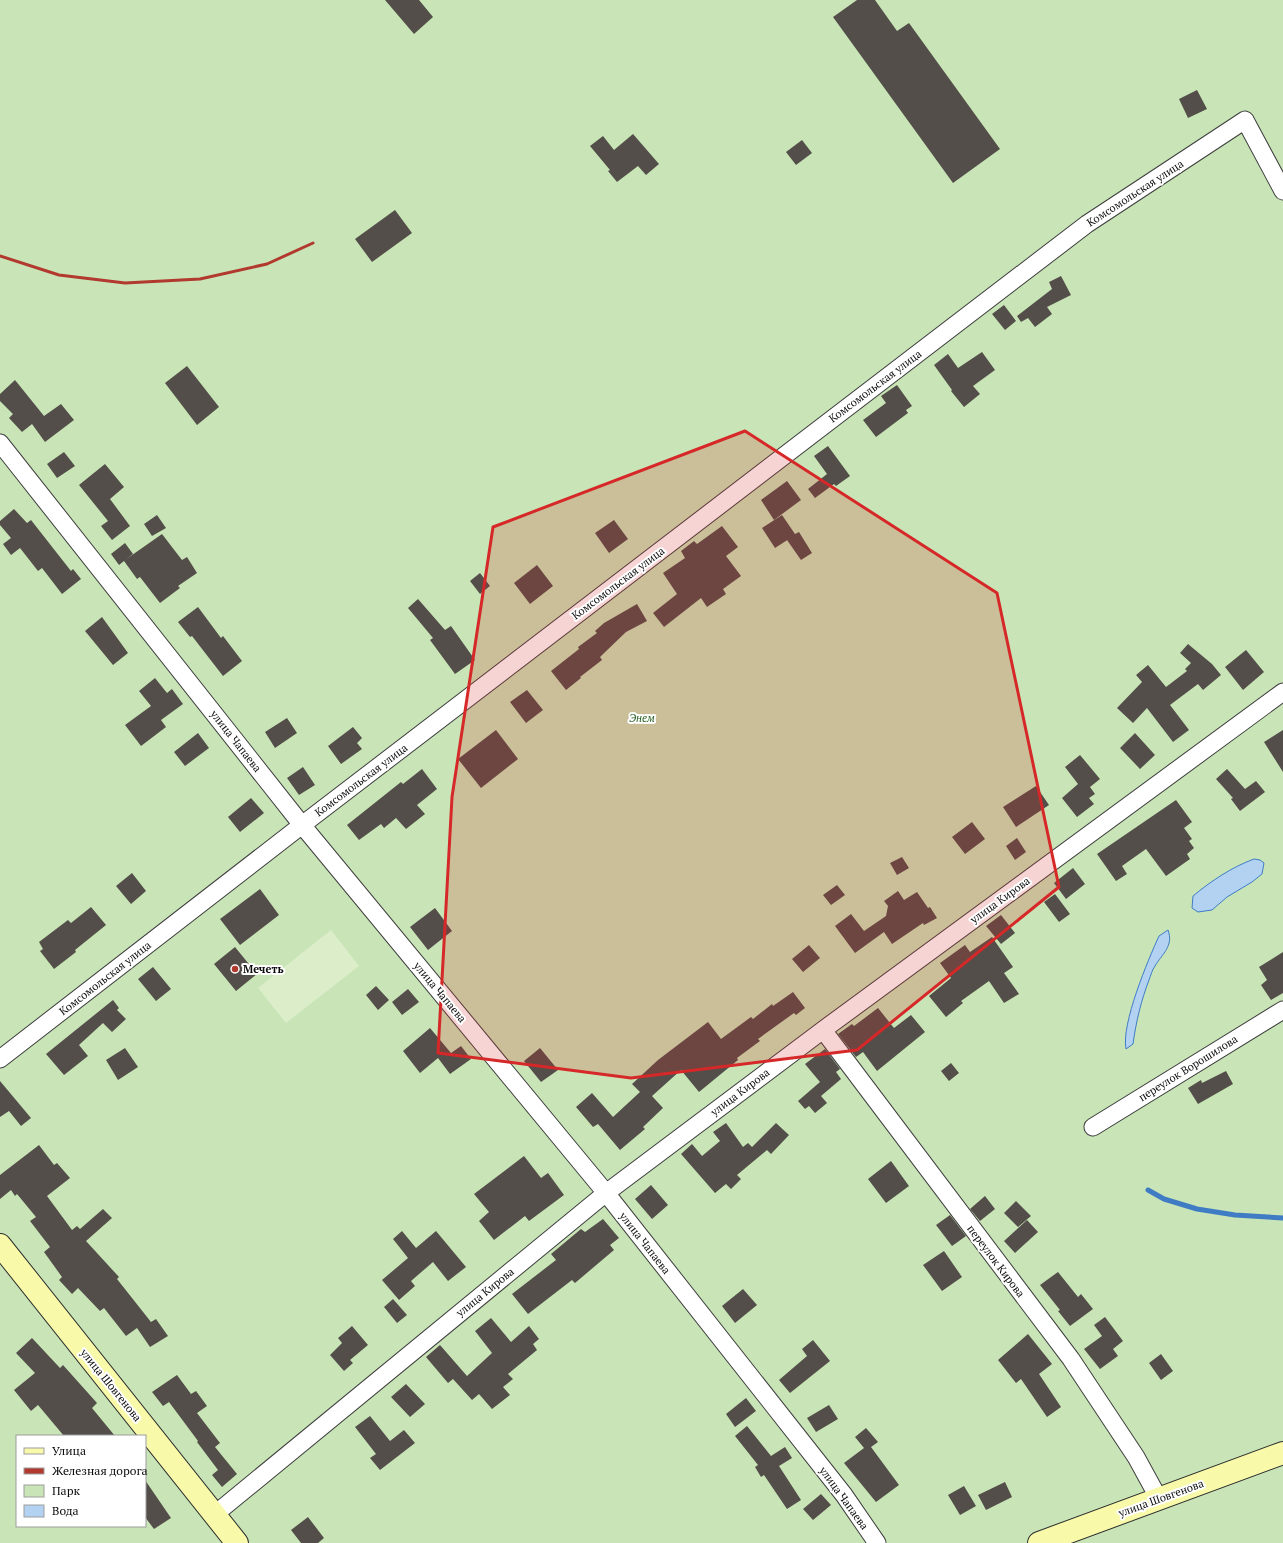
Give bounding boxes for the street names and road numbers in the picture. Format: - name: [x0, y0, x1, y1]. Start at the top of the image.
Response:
- street label: Комсомольская улица: [1084, 156, 1186, 230]
- street label: Комсомольская улица: [826, 346, 925, 425]
- street label: Комсомольская улица: [569, 543, 668, 622]
- street label: улица Чапаева: [207, 706, 265, 775]
- street label: Комсомольская улица: [312, 740, 411, 819]
- street label: улица Кирова: [967, 873, 1033, 927]
- street label: Комсомольская улица: [56, 938, 154, 1018]
- street label: улица Чапаева: [410, 958, 470, 1025]
- street label: переулок Ворошилова: [1136, 1032, 1241, 1104]
- street label: улица Кирова: [707, 1065, 773, 1119]
- street label: улица Чапаева: [616, 1208, 674, 1277]
- street label: переулок Кирова: [964, 1222, 1028, 1300]
- street label: улица Кирова: [452, 1264, 517, 1320]
- street label: улица Шовгенова: [77, 1345, 145, 1425]
- street label: улица Чапаева: [816, 1463, 872, 1533]
- street label: улица Шовгенова: [1116, 1476, 1206, 1520]

